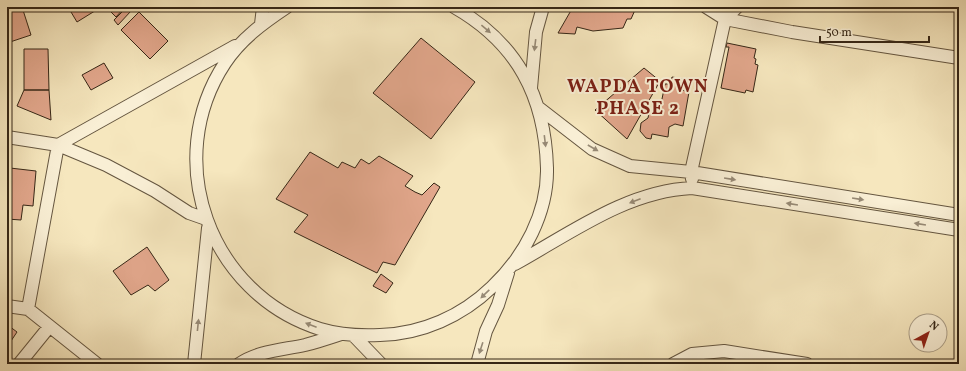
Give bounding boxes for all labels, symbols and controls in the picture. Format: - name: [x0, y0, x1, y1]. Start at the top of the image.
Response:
- scale bar: [820, 18, 929, 44]
- one-way arrow: [480, 25, 491, 34]
- text: 50 m: [826, 25, 852, 41]
- one-way arrow: [532, 39, 538, 51]
- district label: WAPDA TOWN PHASE 2: [567, 74, 709, 122]
- one-way arrow: [542, 135, 549, 147]
- one-way arrow: [587, 145, 599, 152]
- one-way arrow: [723, 176, 736, 182]
- one-way arrow: [852, 196, 864, 202]
- one-way arrow: [629, 198, 641, 204]
- one-way arrow: [786, 201, 798, 207]
- one-way arrow: [914, 221, 927, 227]
- one-way arrow: [480, 289, 490, 299]
- north arrow: [908, 313, 948, 353]
- text: N: [926, 318, 941, 335]
- one-way arrow: [195, 319, 201, 331]
- one-way arrow: [305, 322, 316, 328]
- one-way arrow: [478, 342, 484, 354]

